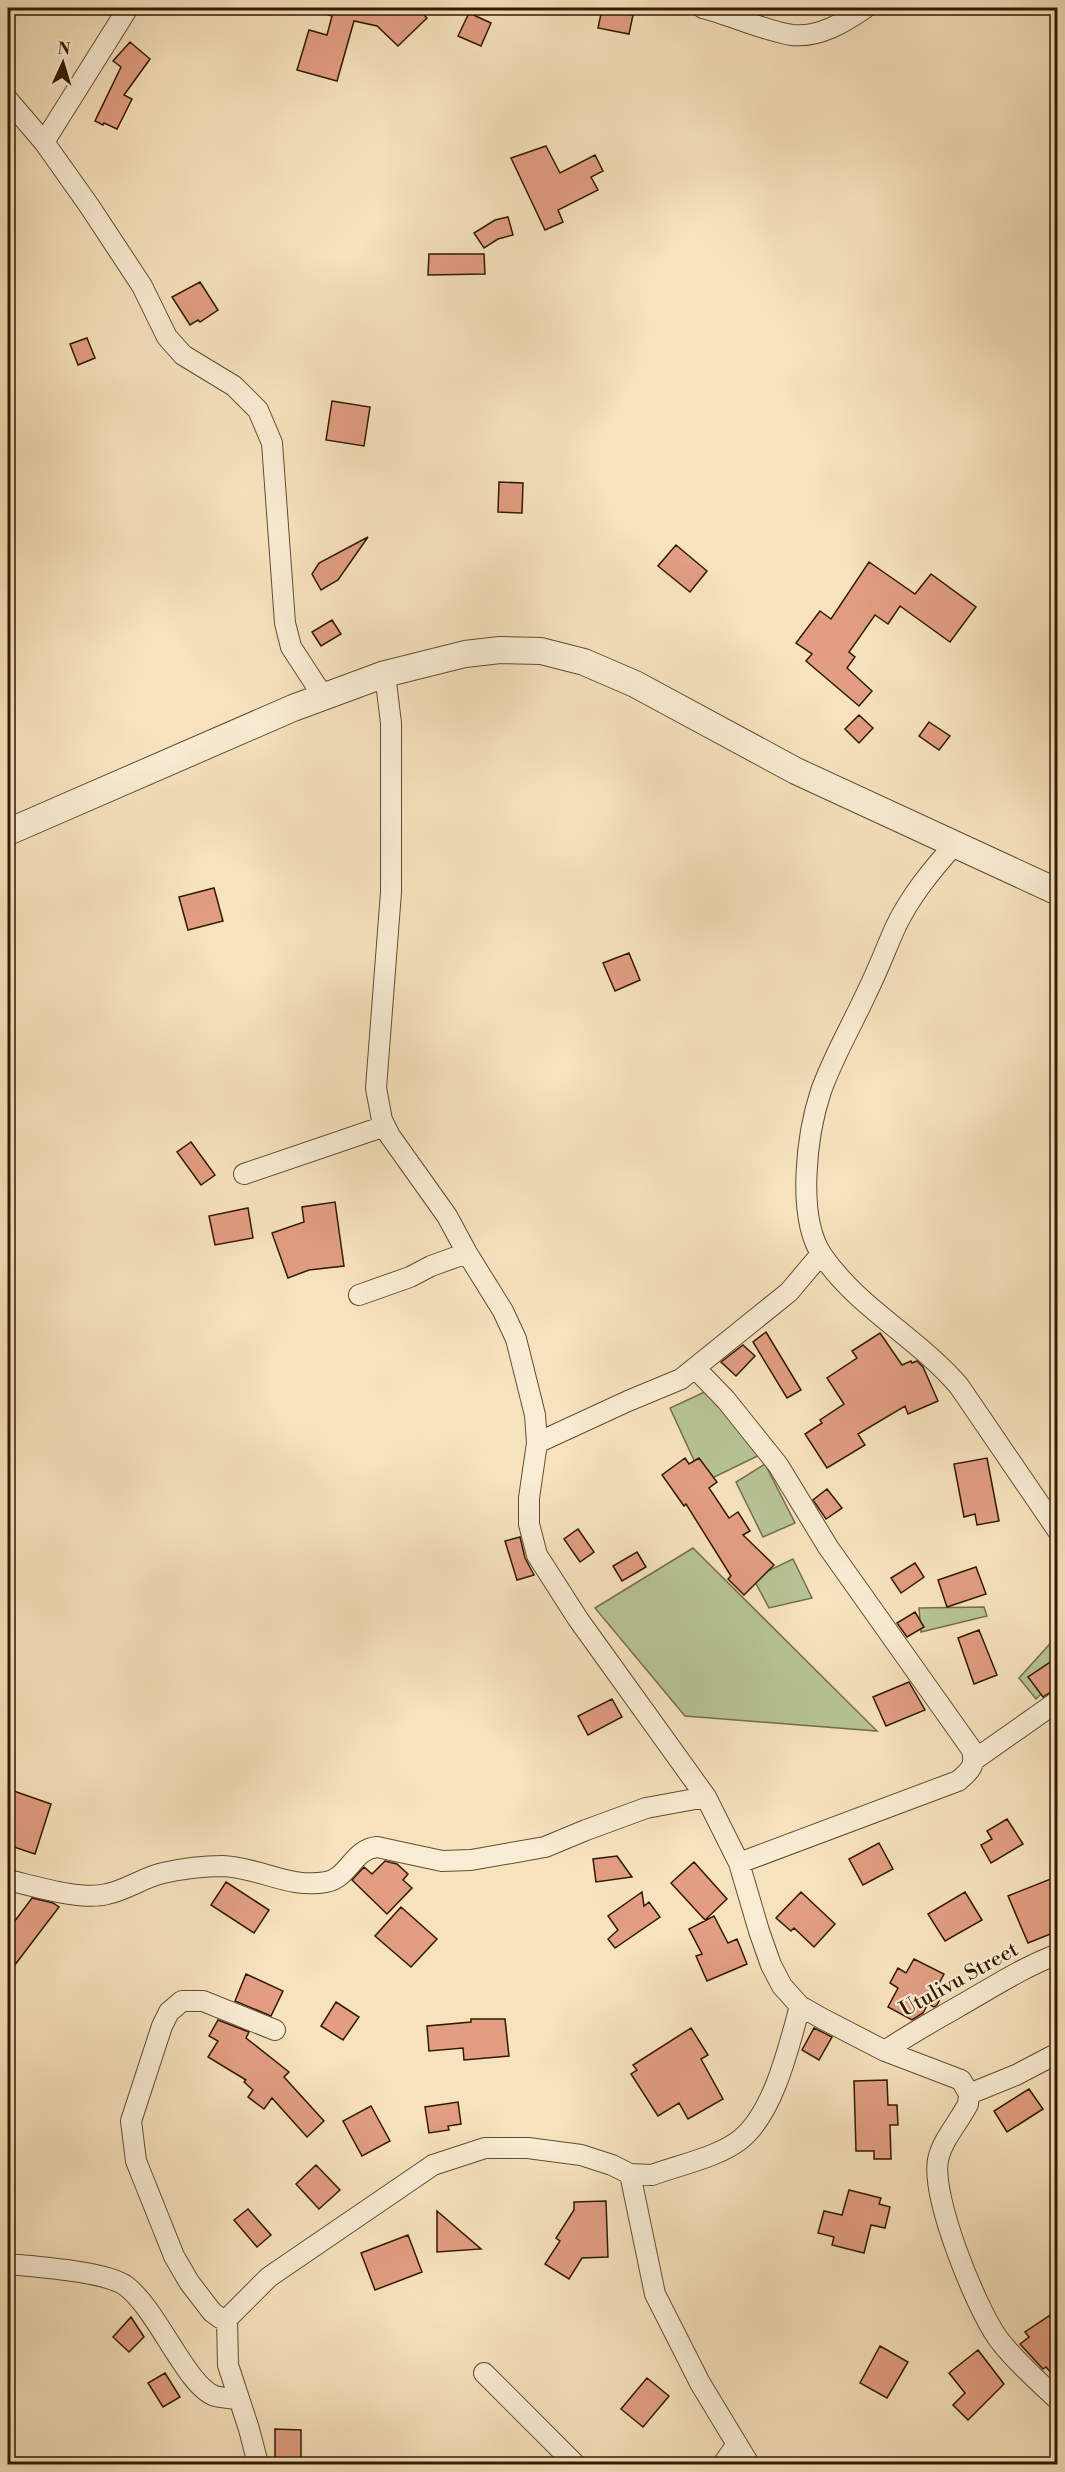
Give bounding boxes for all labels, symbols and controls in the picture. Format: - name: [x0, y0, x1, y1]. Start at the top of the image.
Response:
- north arrow: [33, 33, 93, 93]
- text: N: [57, 39, 71, 59]
- street label: Utulivu Street: [895, 1936, 1023, 2023]

